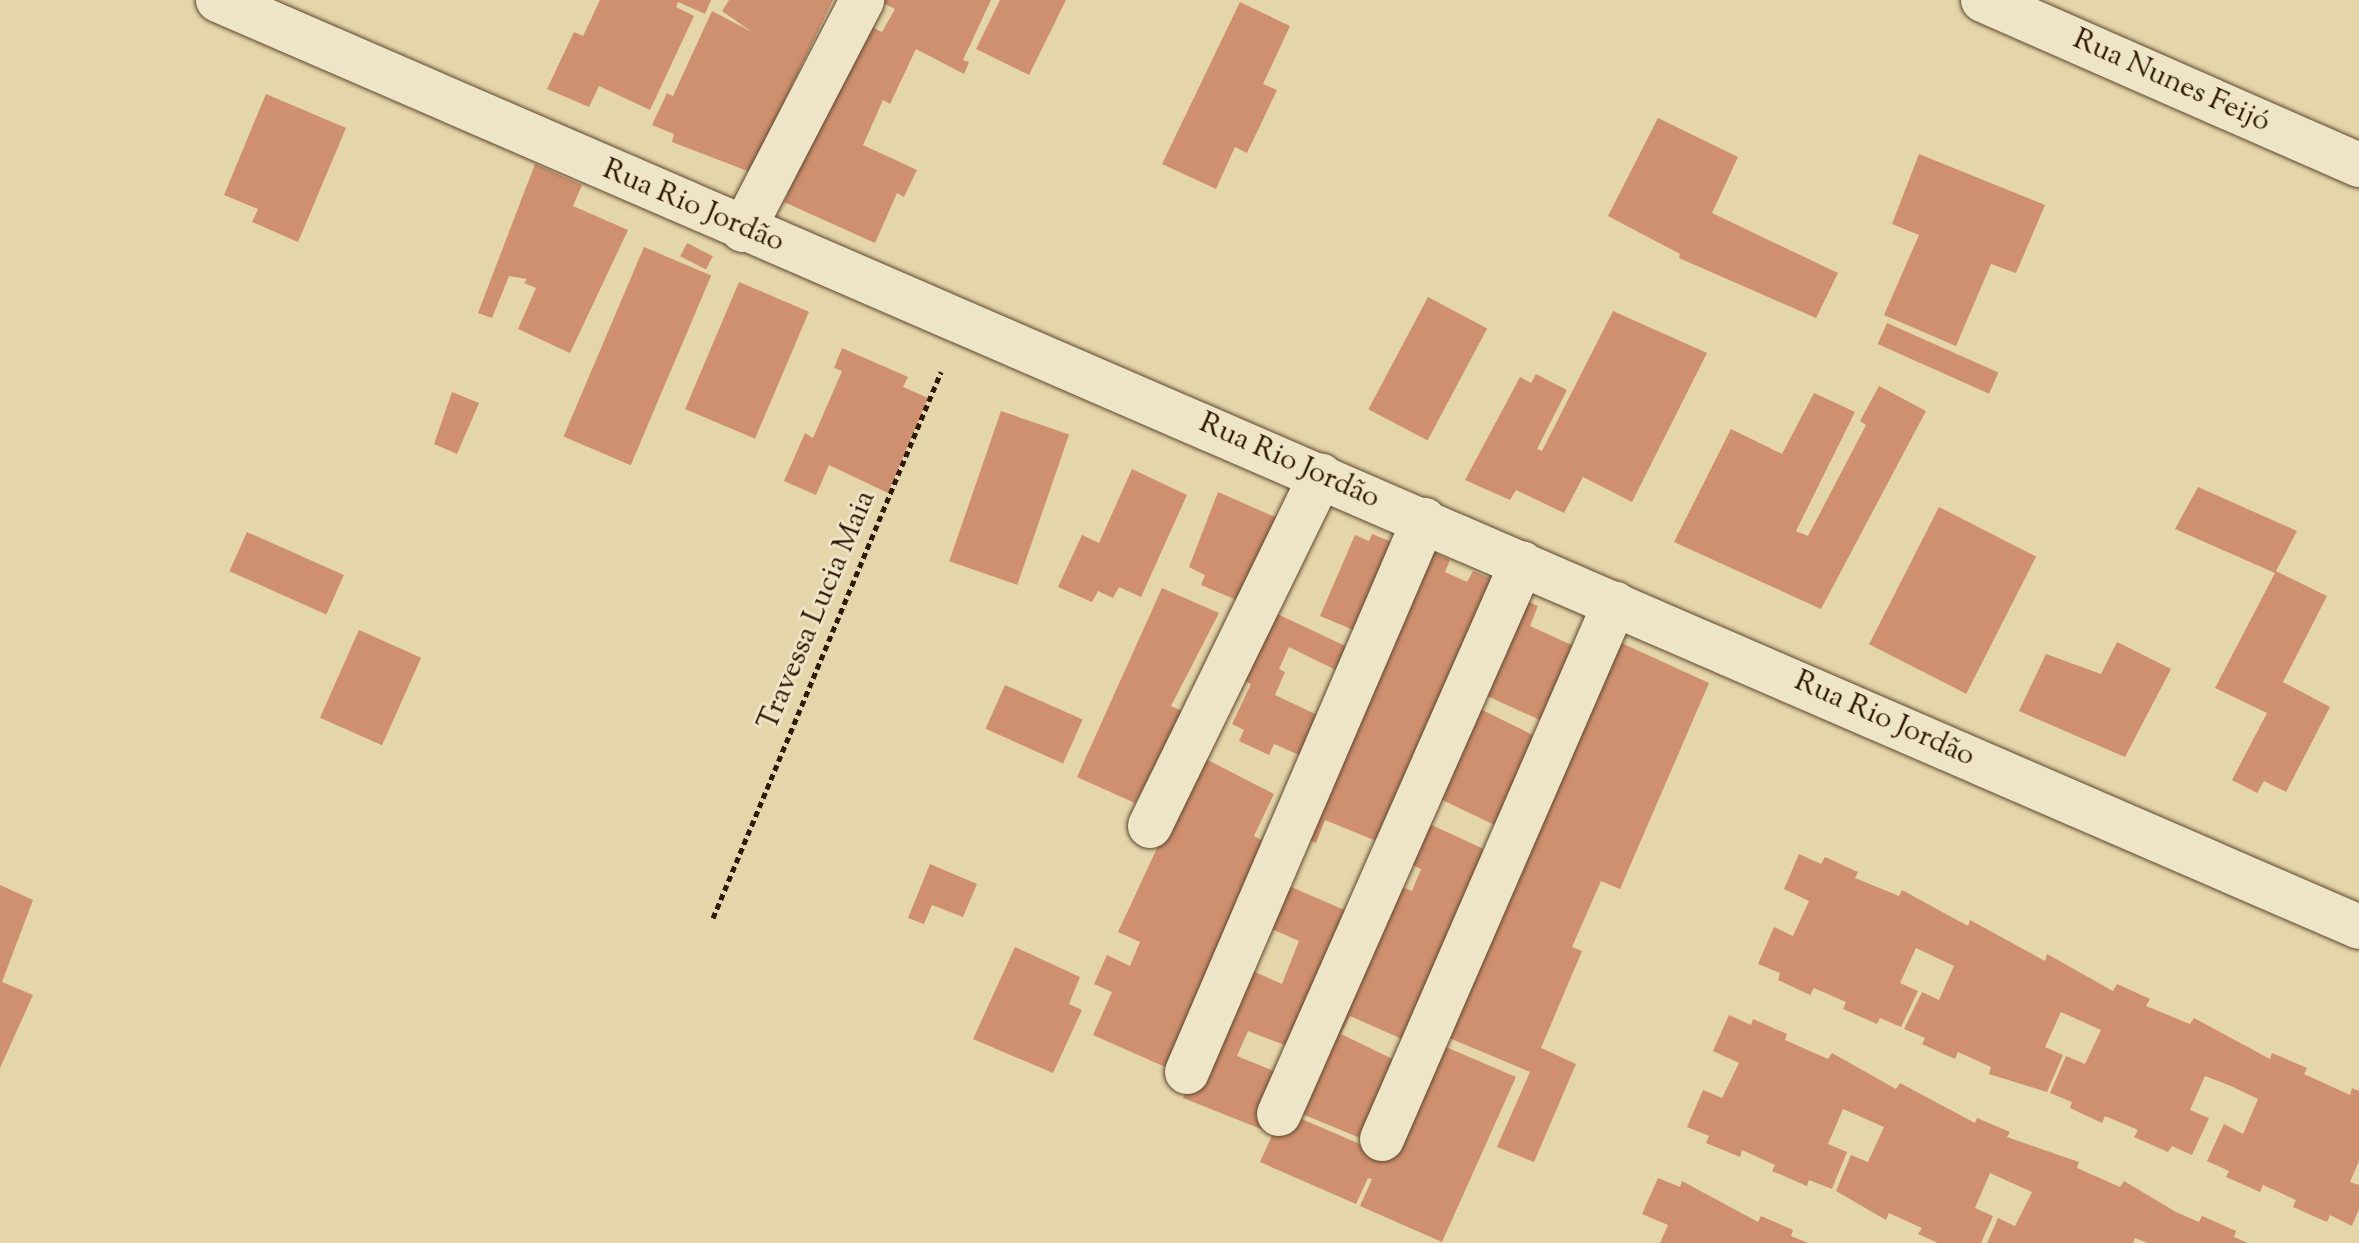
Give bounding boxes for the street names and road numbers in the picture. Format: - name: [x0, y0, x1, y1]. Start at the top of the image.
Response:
- street label: Rua Nunes Feijó: [2067, 22, 2275, 142]
- street label: Rua Rio Jordão: [597, 153, 789, 261]
- street label: Rua Rio Jordão: [1193, 406, 1385, 518]
- street label: Travessa Lucia Maia: [751, 486, 885, 736]
- street label: Rua Rio Jordão: [1788, 664, 1980, 776]

